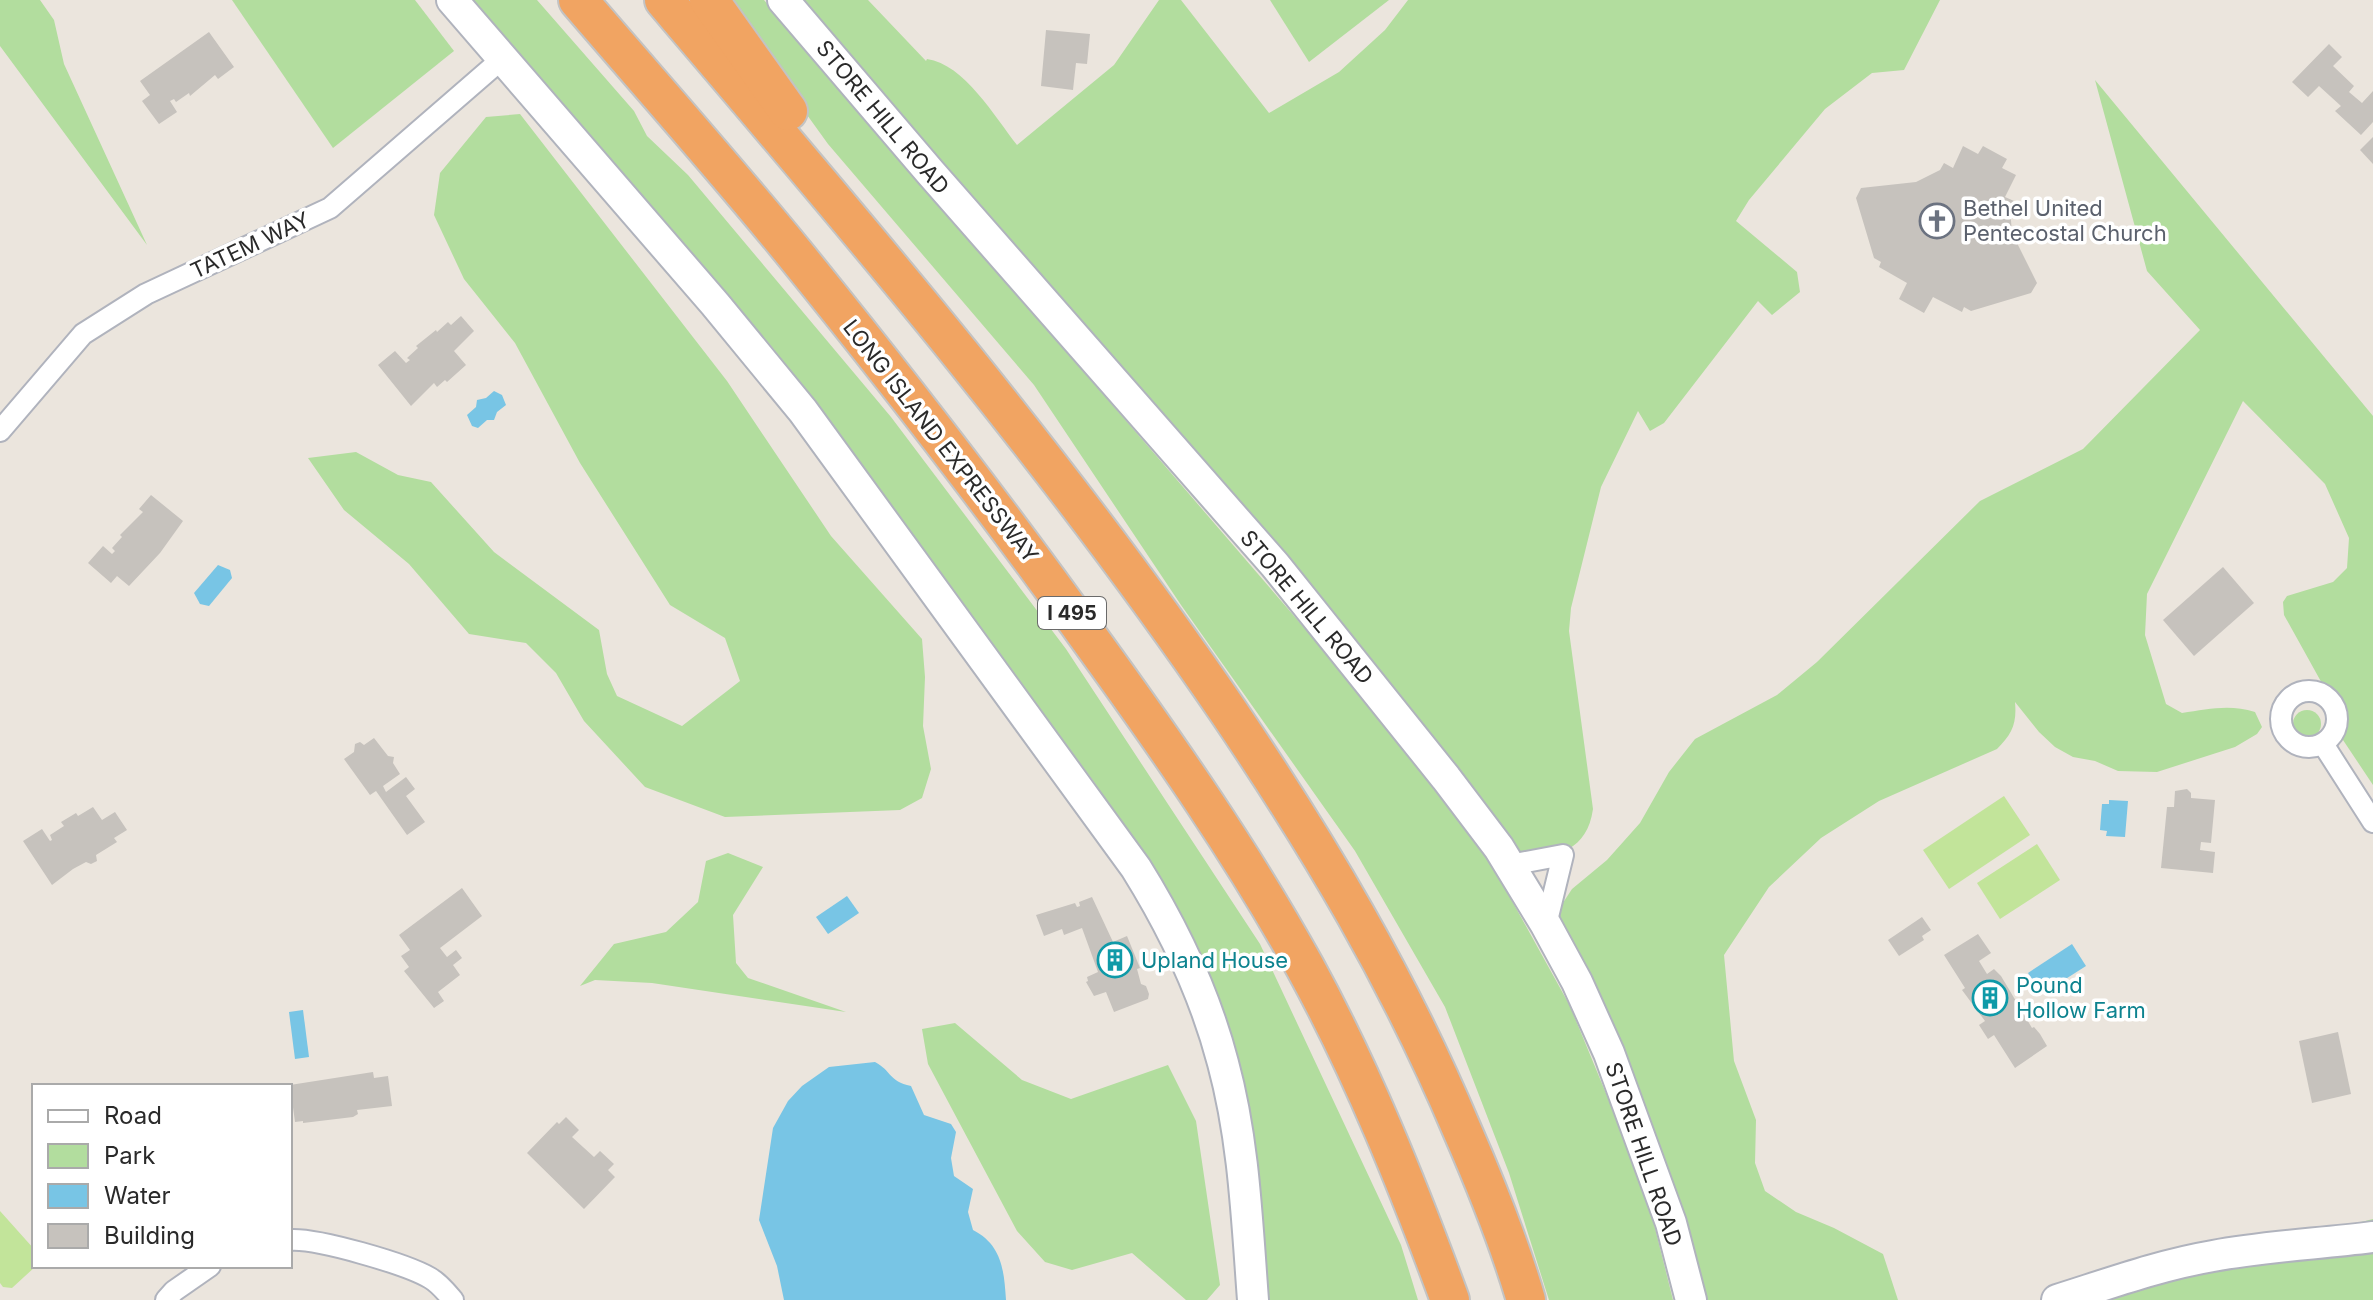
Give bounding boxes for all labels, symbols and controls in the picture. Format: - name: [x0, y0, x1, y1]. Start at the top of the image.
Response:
- street label: STORE HILL ROAD: [811, 35, 955, 199]
- place label: Bethel United Pentecostal Church: [1963, 195, 2167, 246]
- church icon: Bethel United Pentecostal Church: [1918, 202, 1956, 240]
- street label: TATEM WAY: [186, 206, 314, 284]
- street label: LONG ISLAND EXPRESSWAY: [838, 314, 1044, 568]
- street label: STORE HILL ROAD: [1235, 525, 1379, 689]
- road number: I 495: [1038, 597, 1106, 629]
- building icon: Upland House: [1096, 941, 1134, 979]
- place label: Upland House: [1141, 947, 1288, 973]
- place label: Pound Hollow Farm: [2016, 972, 2146, 1023]
- building icon: Pound Hollow Farm: [1971, 979, 2009, 1017]
- street label: STORE HILL ROAD: [1600, 1059, 1688, 1249]
- legend: [32, 1084, 292, 1268]
- text: Road: [104, 1101, 162, 1130]
- text: Park: [104, 1141, 155, 1170]
- text: Water: [104, 1181, 171, 1210]
- text: Building: [104, 1221, 195, 1250]

